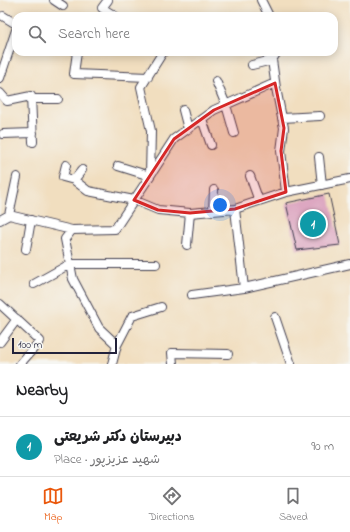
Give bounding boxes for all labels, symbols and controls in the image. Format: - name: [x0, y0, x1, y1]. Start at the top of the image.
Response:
- search box: [12, 12, 338, 56]
- icon: search: [26, 23, 48, 45]
- text: Search here: [58, 23, 130, 45]
- your location: [210, 195, 230, 215]
- pin: 1: [300, 209, 326, 239]
- scale bar: [12, 336, 117, 355]
- text: 100 m: [18, 337, 42, 353]
- text: Nearby: [16, 378, 68, 403]
- text: دبیرستان دکتر شریعتی: [54, 426, 182, 448]
- text: 1: [27, 437, 31, 456]
- text: 90 m: [311, 437, 334, 456]
- text: Place · شهید عزیزپور: [54, 450, 160, 469]
- tab: Map: [42, 485, 64, 525]
- tab: Directions: [149, 485, 195, 525]
- tab: Saved: [279, 485, 308, 525]

